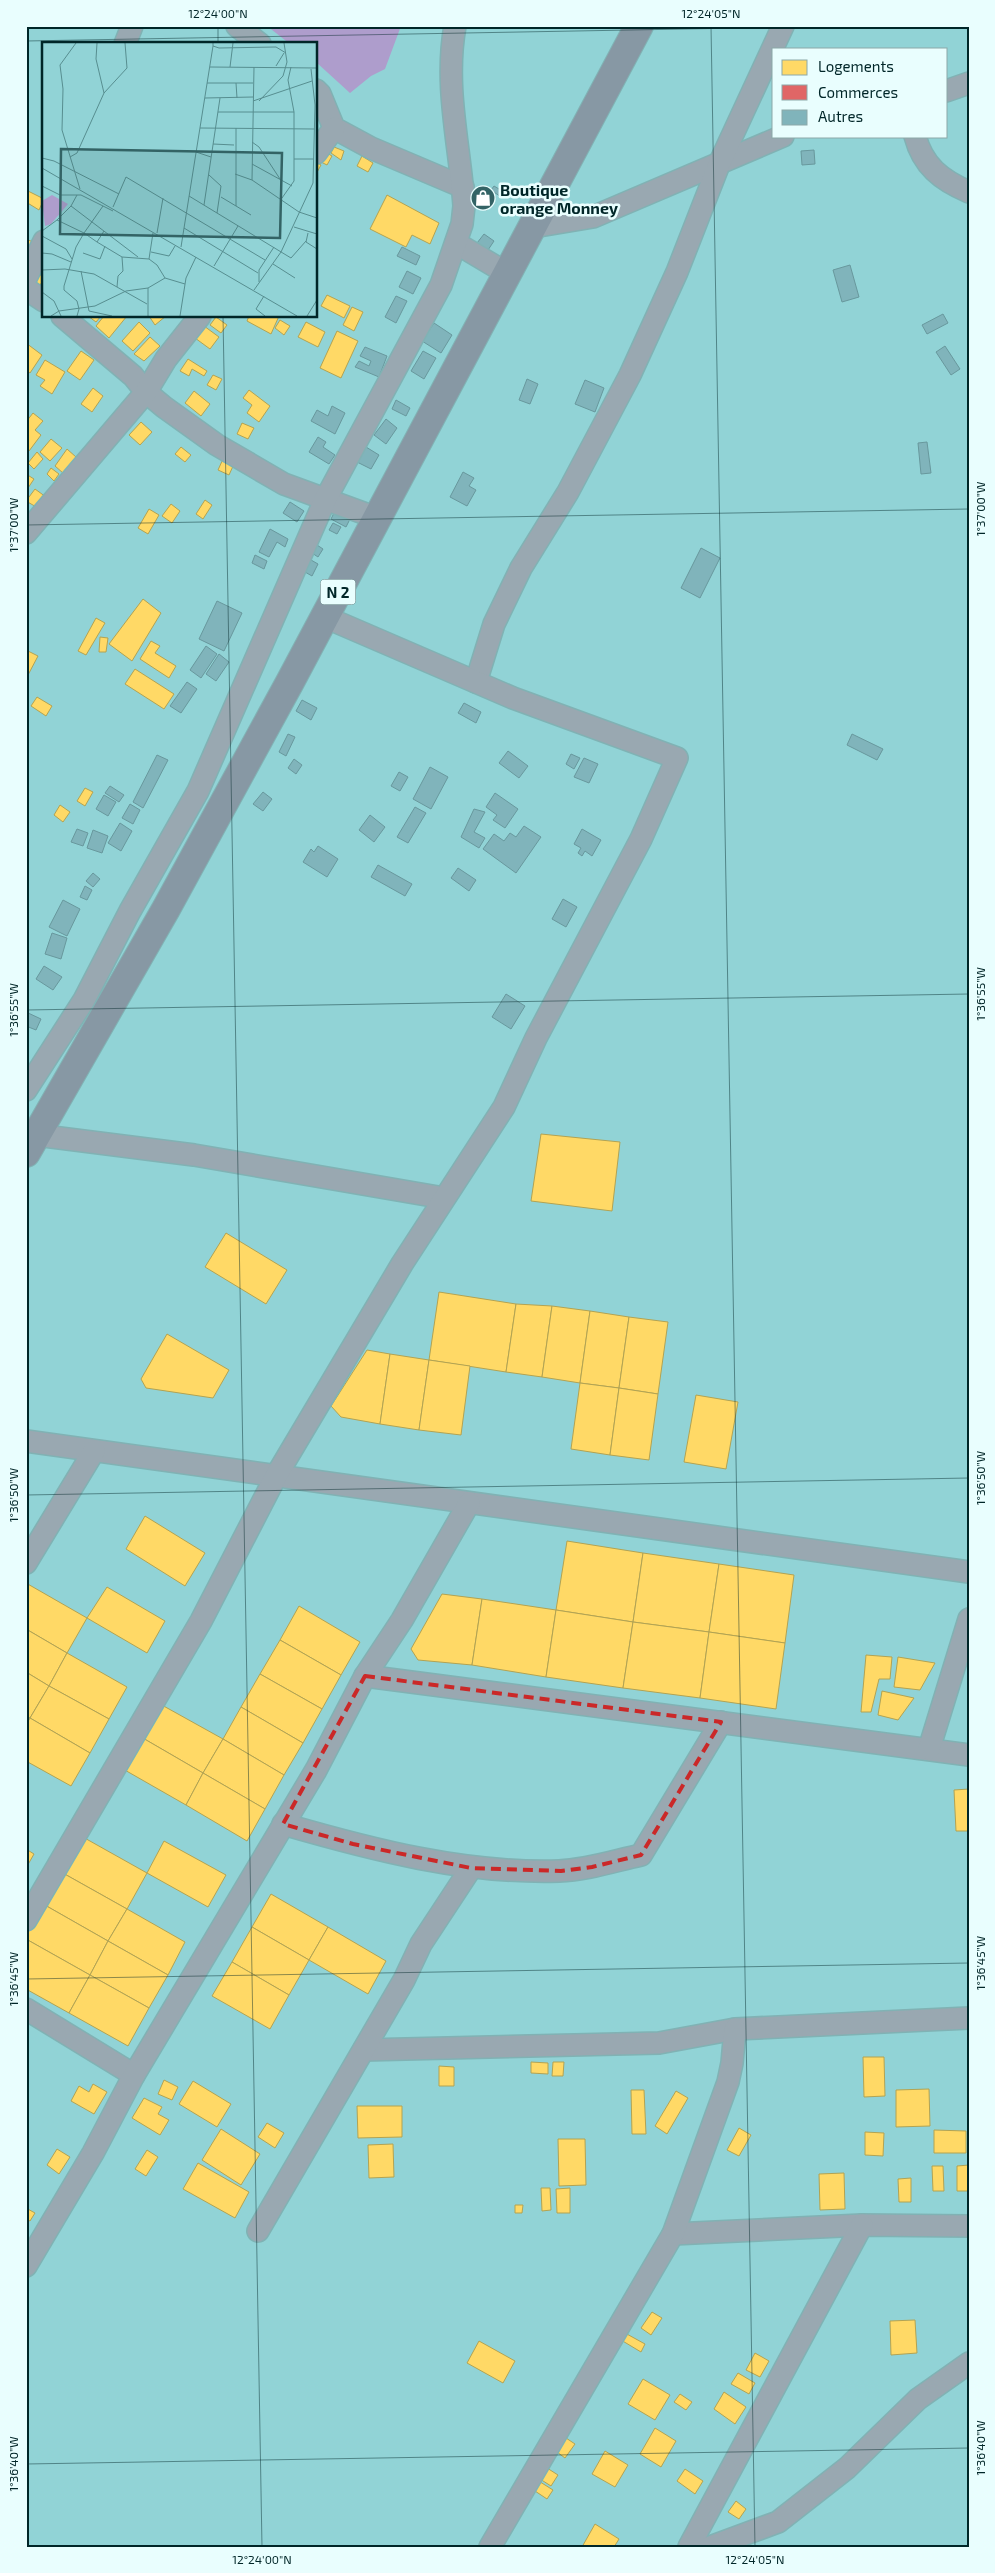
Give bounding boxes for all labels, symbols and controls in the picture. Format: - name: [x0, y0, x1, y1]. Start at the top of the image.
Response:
- text: 12°24'00"N: [188, 6, 248, 20]
- text: 12°24'05"N: [682, 6, 740, 20]
- inset map: [42, 42, 318, 318]
- legend: [772, 48, 948, 138]
- text: Logements: [818, 57, 894, 75]
- text: Commerces: [818, 83, 898, 101]
- text: Autres: [818, 107, 863, 125]
- place label: Boutique orange Monney: [500, 180, 618, 218]
- shop icon: Boutique orange Monney: [470, 185, 496, 211]
- text: 1°37'00"W: [973, 482, 987, 536]
- text: 1°37'00"W: [6, 498, 20, 552]
- road number: N 2: [320, 580, 356, 604]
- text: 1°36'55"W: [973, 967, 987, 1021]
- text: 1°36'55"W: [6, 983, 20, 1037]
- text: 1°36'50"W: [973, 1451, 987, 1505]
- text: 1°36'50"W: [6, 1468, 20, 1522]
- text: 1°36'45"W: [973, 1936, 987, 1990]
- text: 1°36'45"W: [6, 1952, 20, 2006]
- text: 1°36'40"W: [973, 2420, 987, 2476]
- text: 1°36'40"W: [6, 2436, 20, 2492]
- text: 12°24'00"N: [232, 2552, 292, 2566]
- text: 12°24'05"N: [726, 2552, 784, 2566]

